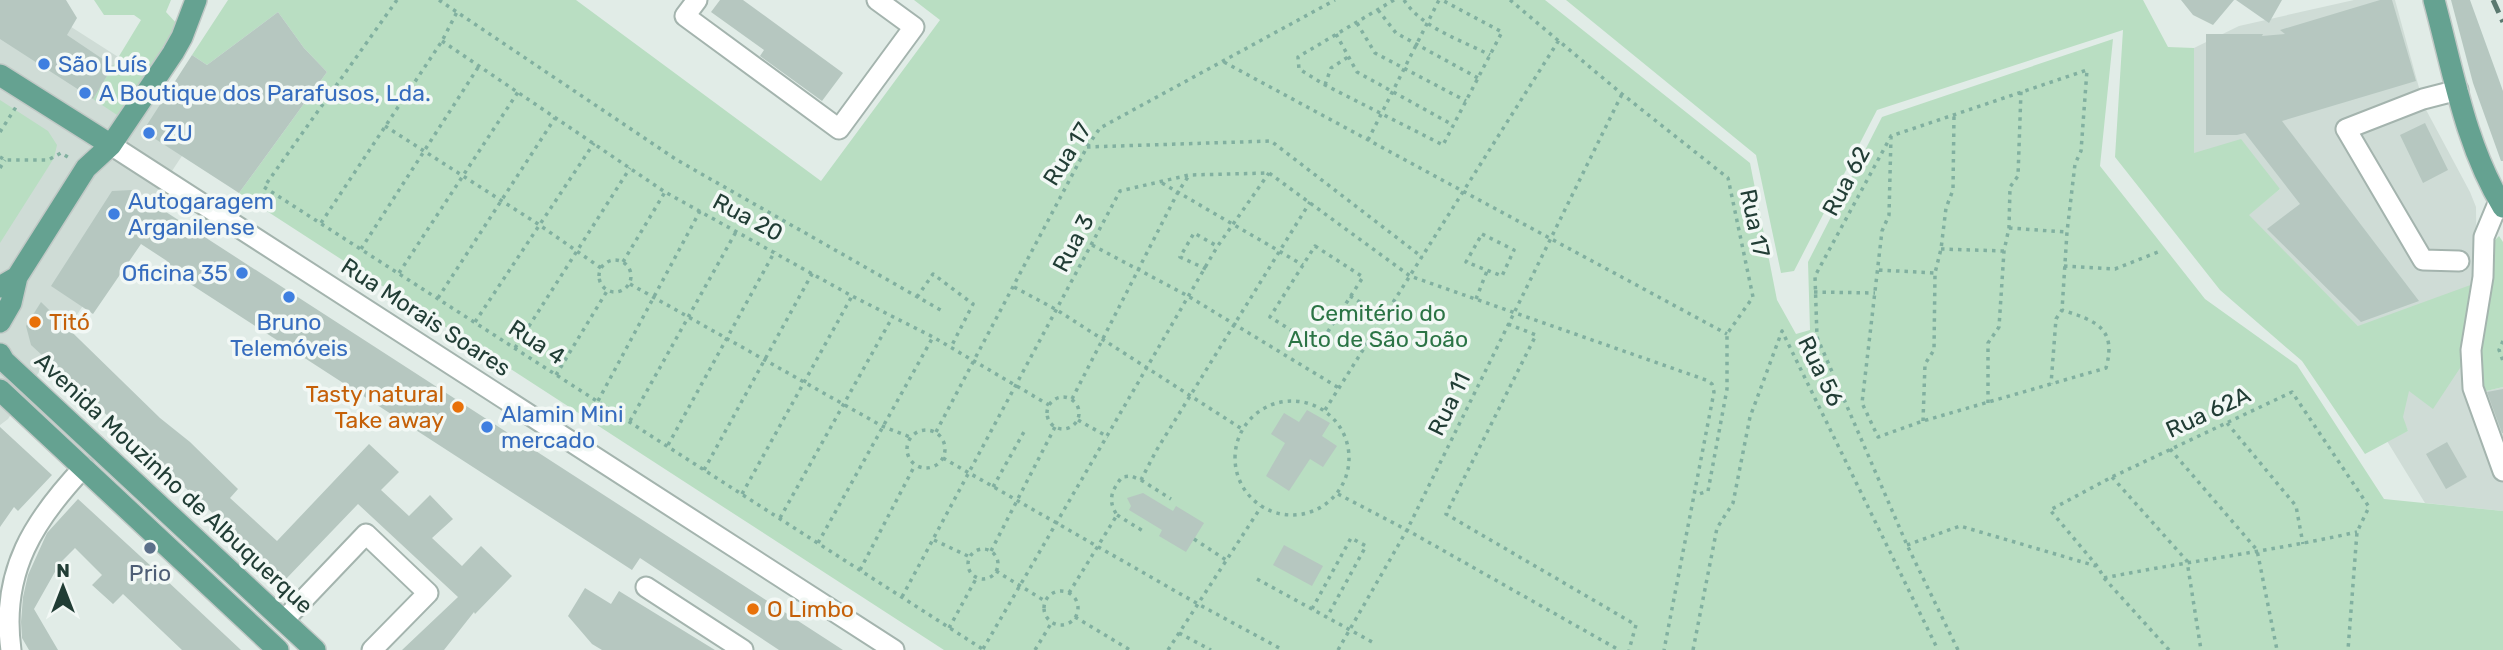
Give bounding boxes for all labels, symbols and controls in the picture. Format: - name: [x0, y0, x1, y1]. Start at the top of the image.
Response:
- place label: São Luís: [58, 50, 148, 78]
- marker: São Luís: [36, 56, 52, 72]
- place label: A Boutique dos Parafusos, Lda.: [99, 79, 431, 107]
- marker: A Boutique dos Parafusos, Lda.: [77, 85, 93, 101]
- street label: Rua 17: [1037, 117, 1097, 191]
- place label: ZU: [163, 119, 193, 147]
- marker: ZU: [141, 125, 157, 141]
- street label: Rua 62: [1816, 141, 1876, 221]
- street label: Rua 17: [1734, 186, 1776, 260]
- place label: Autogaragem Arganilense: [128, 187, 274, 241]
- street label: Rua 20: [708, 187, 788, 247]
- marker: Autogaragem Arganilense: [106, 206, 122, 222]
- street label: Rua 3: [1046, 209, 1100, 277]
- street label: Rua Morais Soares: [336, 252, 516, 382]
- place label: Oficina 35: [122, 259, 228, 287]
- marker: Oficina 35: [234, 265, 250, 281]
- marker: Bruno Telemóveis: [281, 289, 297, 305]
- park label: Cemitério do Alto de São João: [1288, 299, 1468, 353]
- place label: Titó: [49, 308, 90, 336]
- place label: Bruno Telemóveis: [230, 308, 348, 362]
- marker: Titó: [27, 314, 43, 330]
- street label: Rua 4: [504, 314, 570, 370]
- street label: Rua 56: [1792, 331, 1850, 411]
- street label: Avenida Mouzinho de Albuquerque: [29, 347, 319, 619]
- street label: Rua 11: [1422, 368, 1476, 440]
- place label: Tasty natural Take away: [305, 380, 444, 434]
- street label: Rua 62A: [2161, 380, 2255, 444]
- marker: Tasty natural Take away: [450, 399, 466, 415]
- place label: Alamin Mini mercado: [501, 400, 624, 454]
- marker: Alamin Mini mercado: [479, 419, 495, 435]
- marker: Prio: [142, 540, 158, 556]
- north arrow: [28, 552, 98, 622]
- text: N: [56, 559, 70, 582]
- place label: Prio: [129, 559, 171, 587]
- place label: O Limbo: [767, 595, 854, 623]
- marker: O Limbo: [745, 601, 761, 617]

